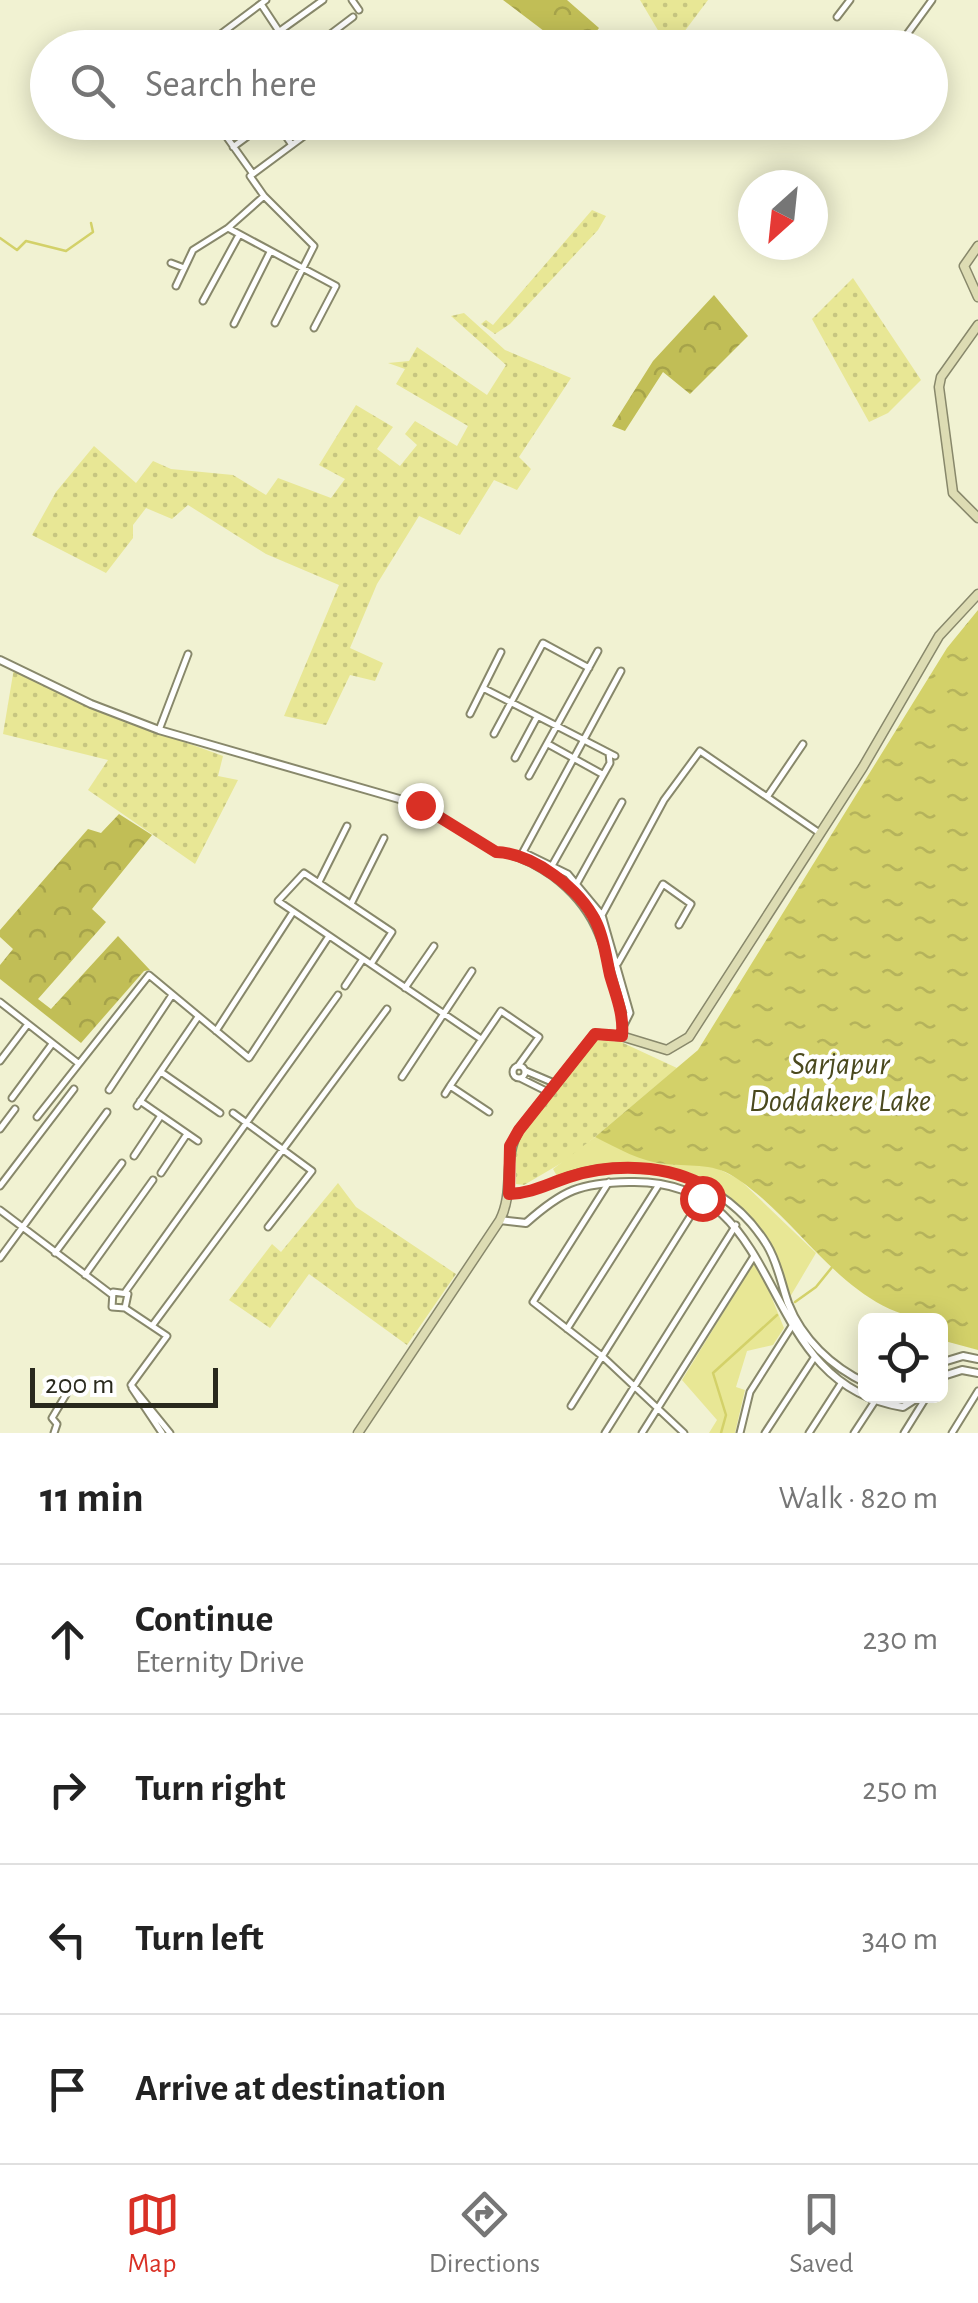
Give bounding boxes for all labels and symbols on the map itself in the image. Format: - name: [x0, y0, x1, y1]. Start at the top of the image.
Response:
- north arrow: [738, 170, 828, 260]
- route end: [398, 783, 444, 829]
- water label: Sarjapur Doddakere Lake: [749, 1048, 931, 1117]
- route start: [680, 1176, 726, 1222]
- scale bar: [30, 1363, 218, 1408]

